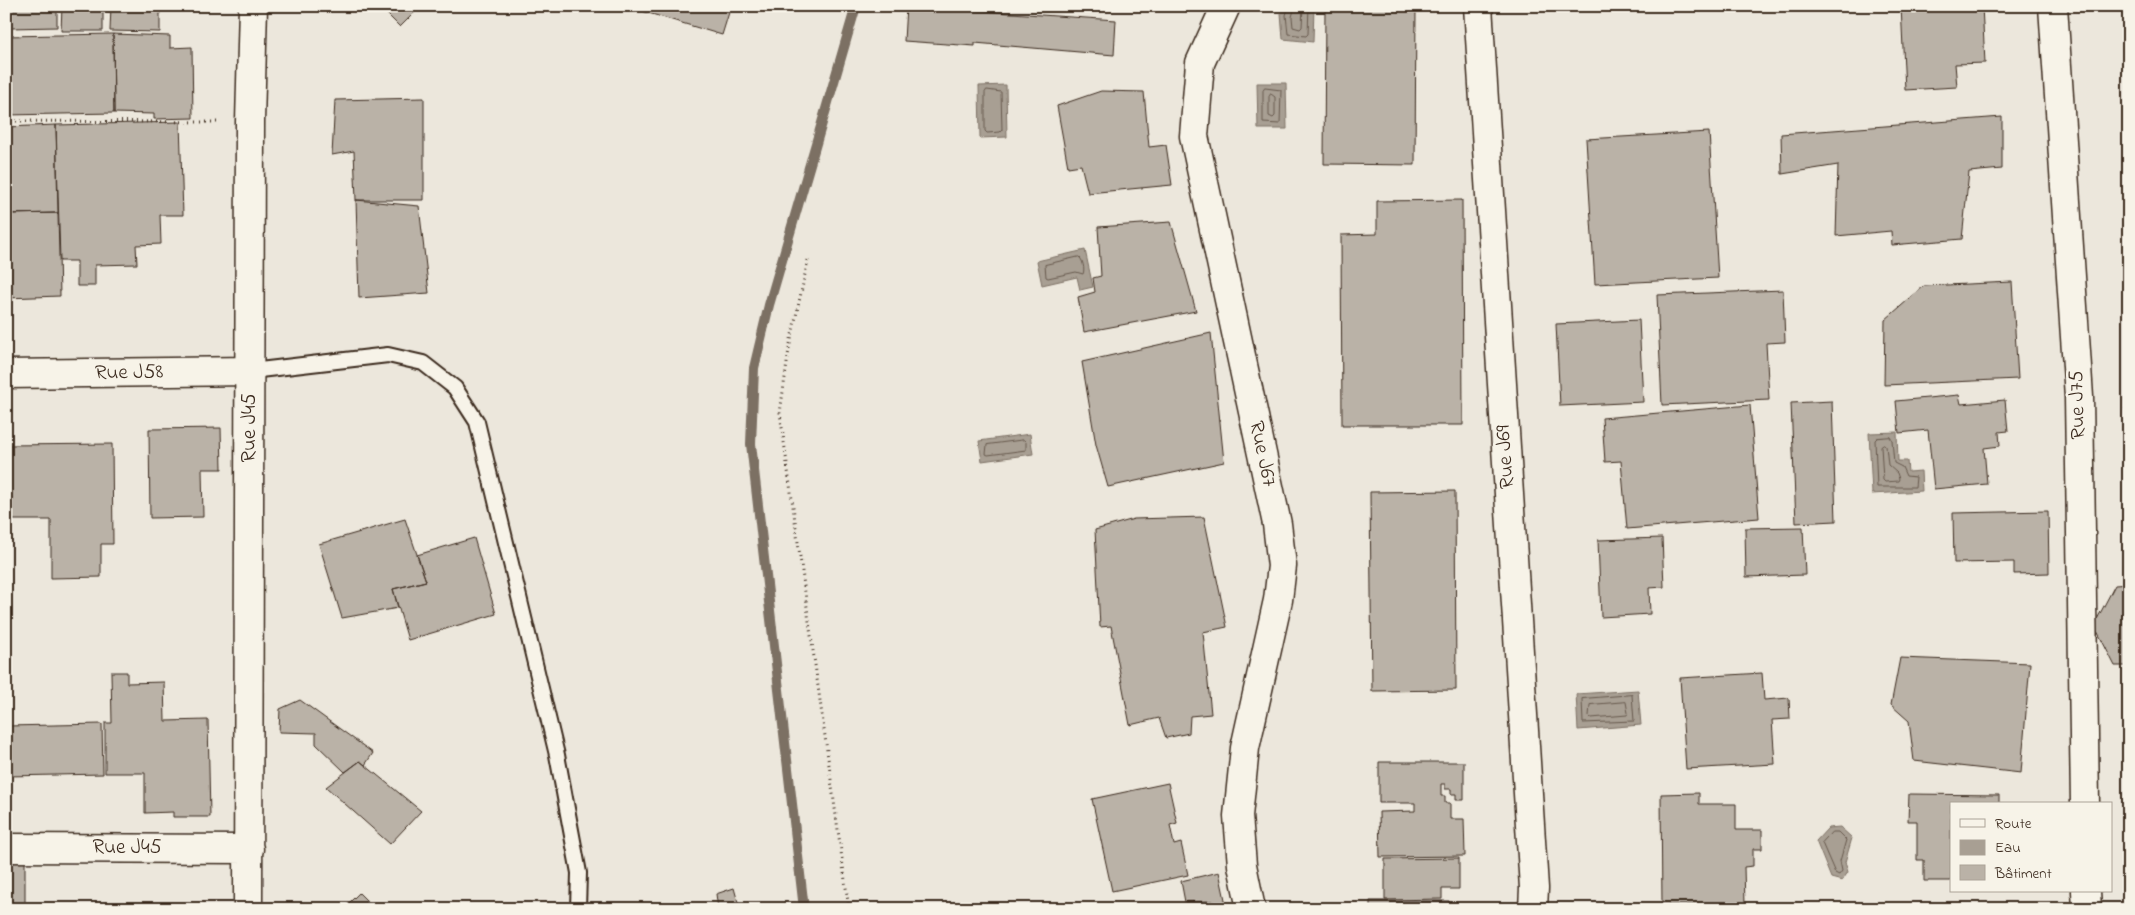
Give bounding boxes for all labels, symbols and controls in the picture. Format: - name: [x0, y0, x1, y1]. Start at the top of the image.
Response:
- street label: Rue J58: [95, 357, 164, 389]
- street label: Rue J75: [2062, 370, 2094, 440]
- street label: Rue J45: [235, 393, 265, 463]
- street label: Rue J67: [1240, 418, 1284, 490]
- street label: Rue J69: [1489, 423, 1523, 490]
- legend: [1950, 802, 2112, 892]
- text: Route: [1995, 813, 2032, 835]
- street label: Rue J45: [92, 833, 162, 863]
- text: Eau: [1995, 837, 2021, 859]
- text: Bâtiment: [1994, 863, 2052, 885]

